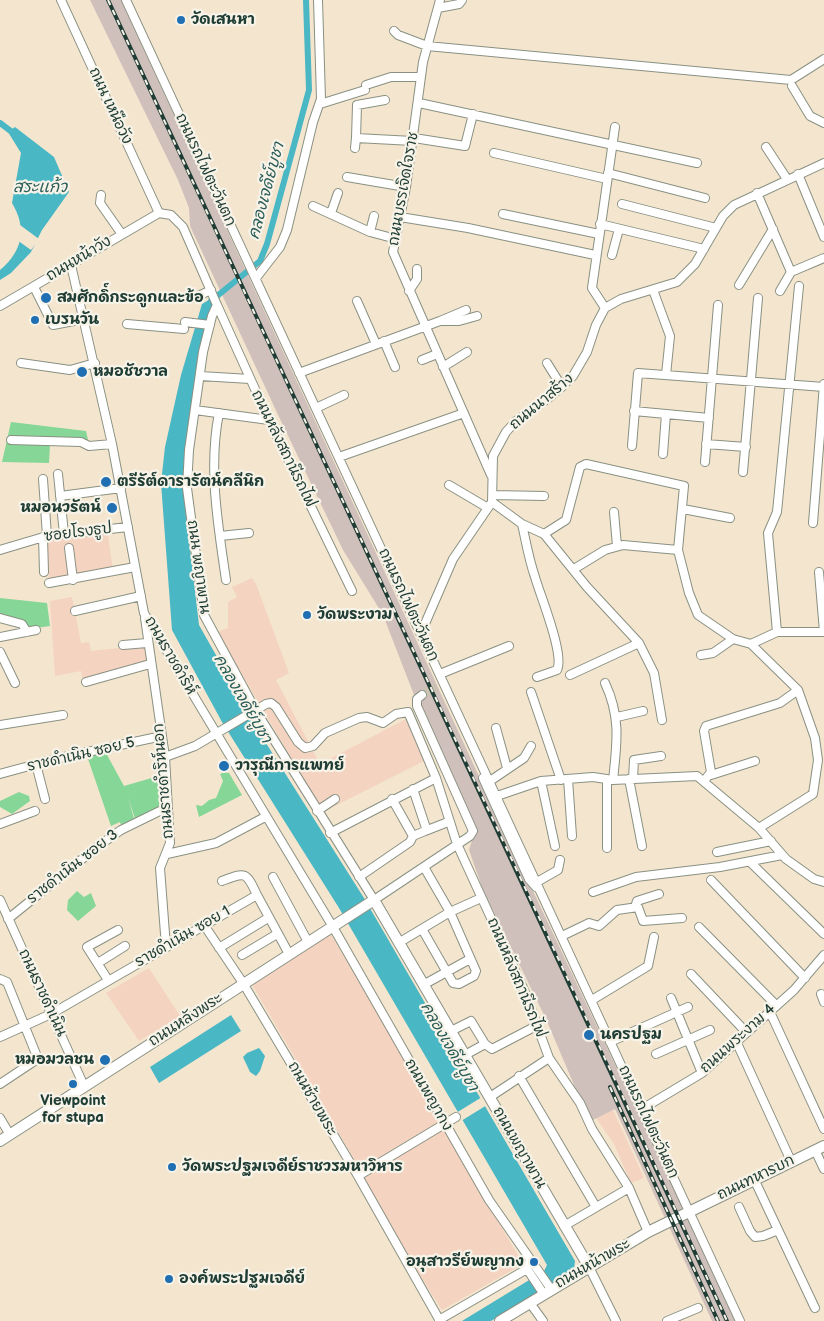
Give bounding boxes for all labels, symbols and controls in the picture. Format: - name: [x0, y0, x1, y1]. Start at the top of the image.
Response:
- place label: วัดเสนหา: [191, 11, 255, 29]
- marker: วัดเสนหา: [175, 14, 187, 26]
- street label: ถนน เหนือวัง: [84, 65, 136, 147]
- street label: ถนนรถไฟตะวันตก: [171, 111, 239, 229]
- street label: ถนนบรรเจิดใจราช: [385, 131, 423, 247]
- water label: คลองเจดีย์บูชา: [245, 140, 289, 242]
- water label: สระแก้ว: [13, 178, 67, 198]
- street label: ถนนหน้าวัง: [43, 233, 115, 285]
- place label: สมศักดิ์กระดูกและข้อ: [57, 289, 204, 307]
- marker: สมศักดิ์กระดูกและข้อ: [39, 291, 53, 305]
- place label: เบรนวัน: [45, 311, 99, 329]
- marker: เบรนวัน: [29, 314, 41, 326]
- place label: หมอชัชวาล: [93, 363, 168, 381]
- marker: หมอชัชวาล: [75, 365, 89, 379]
- street label: ถนนนาสร้าง: [506, 370, 578, 434]
- street label: ถนนหลังสถานีรถไฟ: [247, 387, 319, 511]
- place label: ตรีรัต์ดารารัตน์คลีนิก: [117, 473, 264, 491]
- marker: ตรีรัต์ดารารัตน์คลีนิก: [99, 475, 113, 489]
- place label: หมอนวรัตน์: [20, 499, 101, 517]
- marker: หมอนวรัตน์: [105, 501, 119, 515]
- street label: ถนน พญาพาน: [183, 519, 213, 615]
- street label: ซอยโรงธูป: [43, 520, 113, 546]
- street label: ถนนรถไฟตะวันตก: [374, 546, 442, 664]
- place label: วัดพระงาม: [317, 606, 392, 624]
- marker: วัดพระงาม: [301, 609, 313, 621]
- street label: ถนนราชดำริห์: [140, 613, 200, 699]
- water label: คลองเจดีย์บูชา: [209, 651, 275, 747]
- street label: ถนนราชดำริห์นอก: [150, 722, 178, 840]
- street label: ราชดำเนิน ซอย 5: [26, 734, 136, 776]
- place label: วารุณีการแพทย์: [235, 757, 344, 775]
- marker: วารุณีการแพทย์: [217, 759, 231, 773]
- street label: ราชดำเนิน ซอย 3: [24, 826, 122, 908]
- street label: ราชดำเนิน ซอย 1: [132, 902, 234, 972]
- street label: ถนนหลังสถานีรถไฟ: [483, 915, 549, 1041]
- street label: ถนนราชดำเนิน: [14, 946, 70, 1040]
- street label: ถนนหลังพระ: [146, 989, 226, 1051]
- water label: คลองเจดีย์บูชา: [416, 999, 482, 1095]
- street label: ถนนพระงาม 4: [697, 1001, 779, 1077]
- place label: นครปฐม: [600, 1026, 662, 1044]
- marker: นครปฐม: [582, 1028, 596, 1042]
- place label: หมอมวลชน: [15, 1051, 94, 1069]
- marker: หมอมวลชน: [98, 1053, 112, 1067]
- street label: ถนนพญากง: [400, 1056, 456, 1134]
- street label: ถนนซ้ายพระ: [283, 1059, 341, 1139]
- street label: ถนนรถไฟตะวันตก: [614, 1063, 682, 1181]
- marker: Viewpoint for stupa: [67, 1078, 79, 1090]
- place label: Viewpoint for stupa: [40, 1092, 106, 1127]
- street label: ถนนพญาพาน: [488, 1104, 550, 1192]
- street label: ถนนทหารบก: [714, 1152, 798, 1204]
- place label: วัดพระปฐมเจดีย์ราชวรมหาวิหาร: [182, 1158, 403, 1176]
- marker: วัดพระปฐมเจดีย์ราชวรมหาวิหาร: [166, 1161, 178, 1173]
- street label: ถนนหน้าพระ: [552, 1235, 634, 1293]
- place label: อนุสาวรีย์พญากง: [406, 1253, 524, 1271]
- marker: อนุสาวรีย์พญากง: [528, 1256, 540, 1268]
- place label: องค์พระปฐมเจดีย์: [179, 1270, 305, 1288]
- marker: องค์พระปฐมเจดีย์: [163, 1273, 175, 1285]

